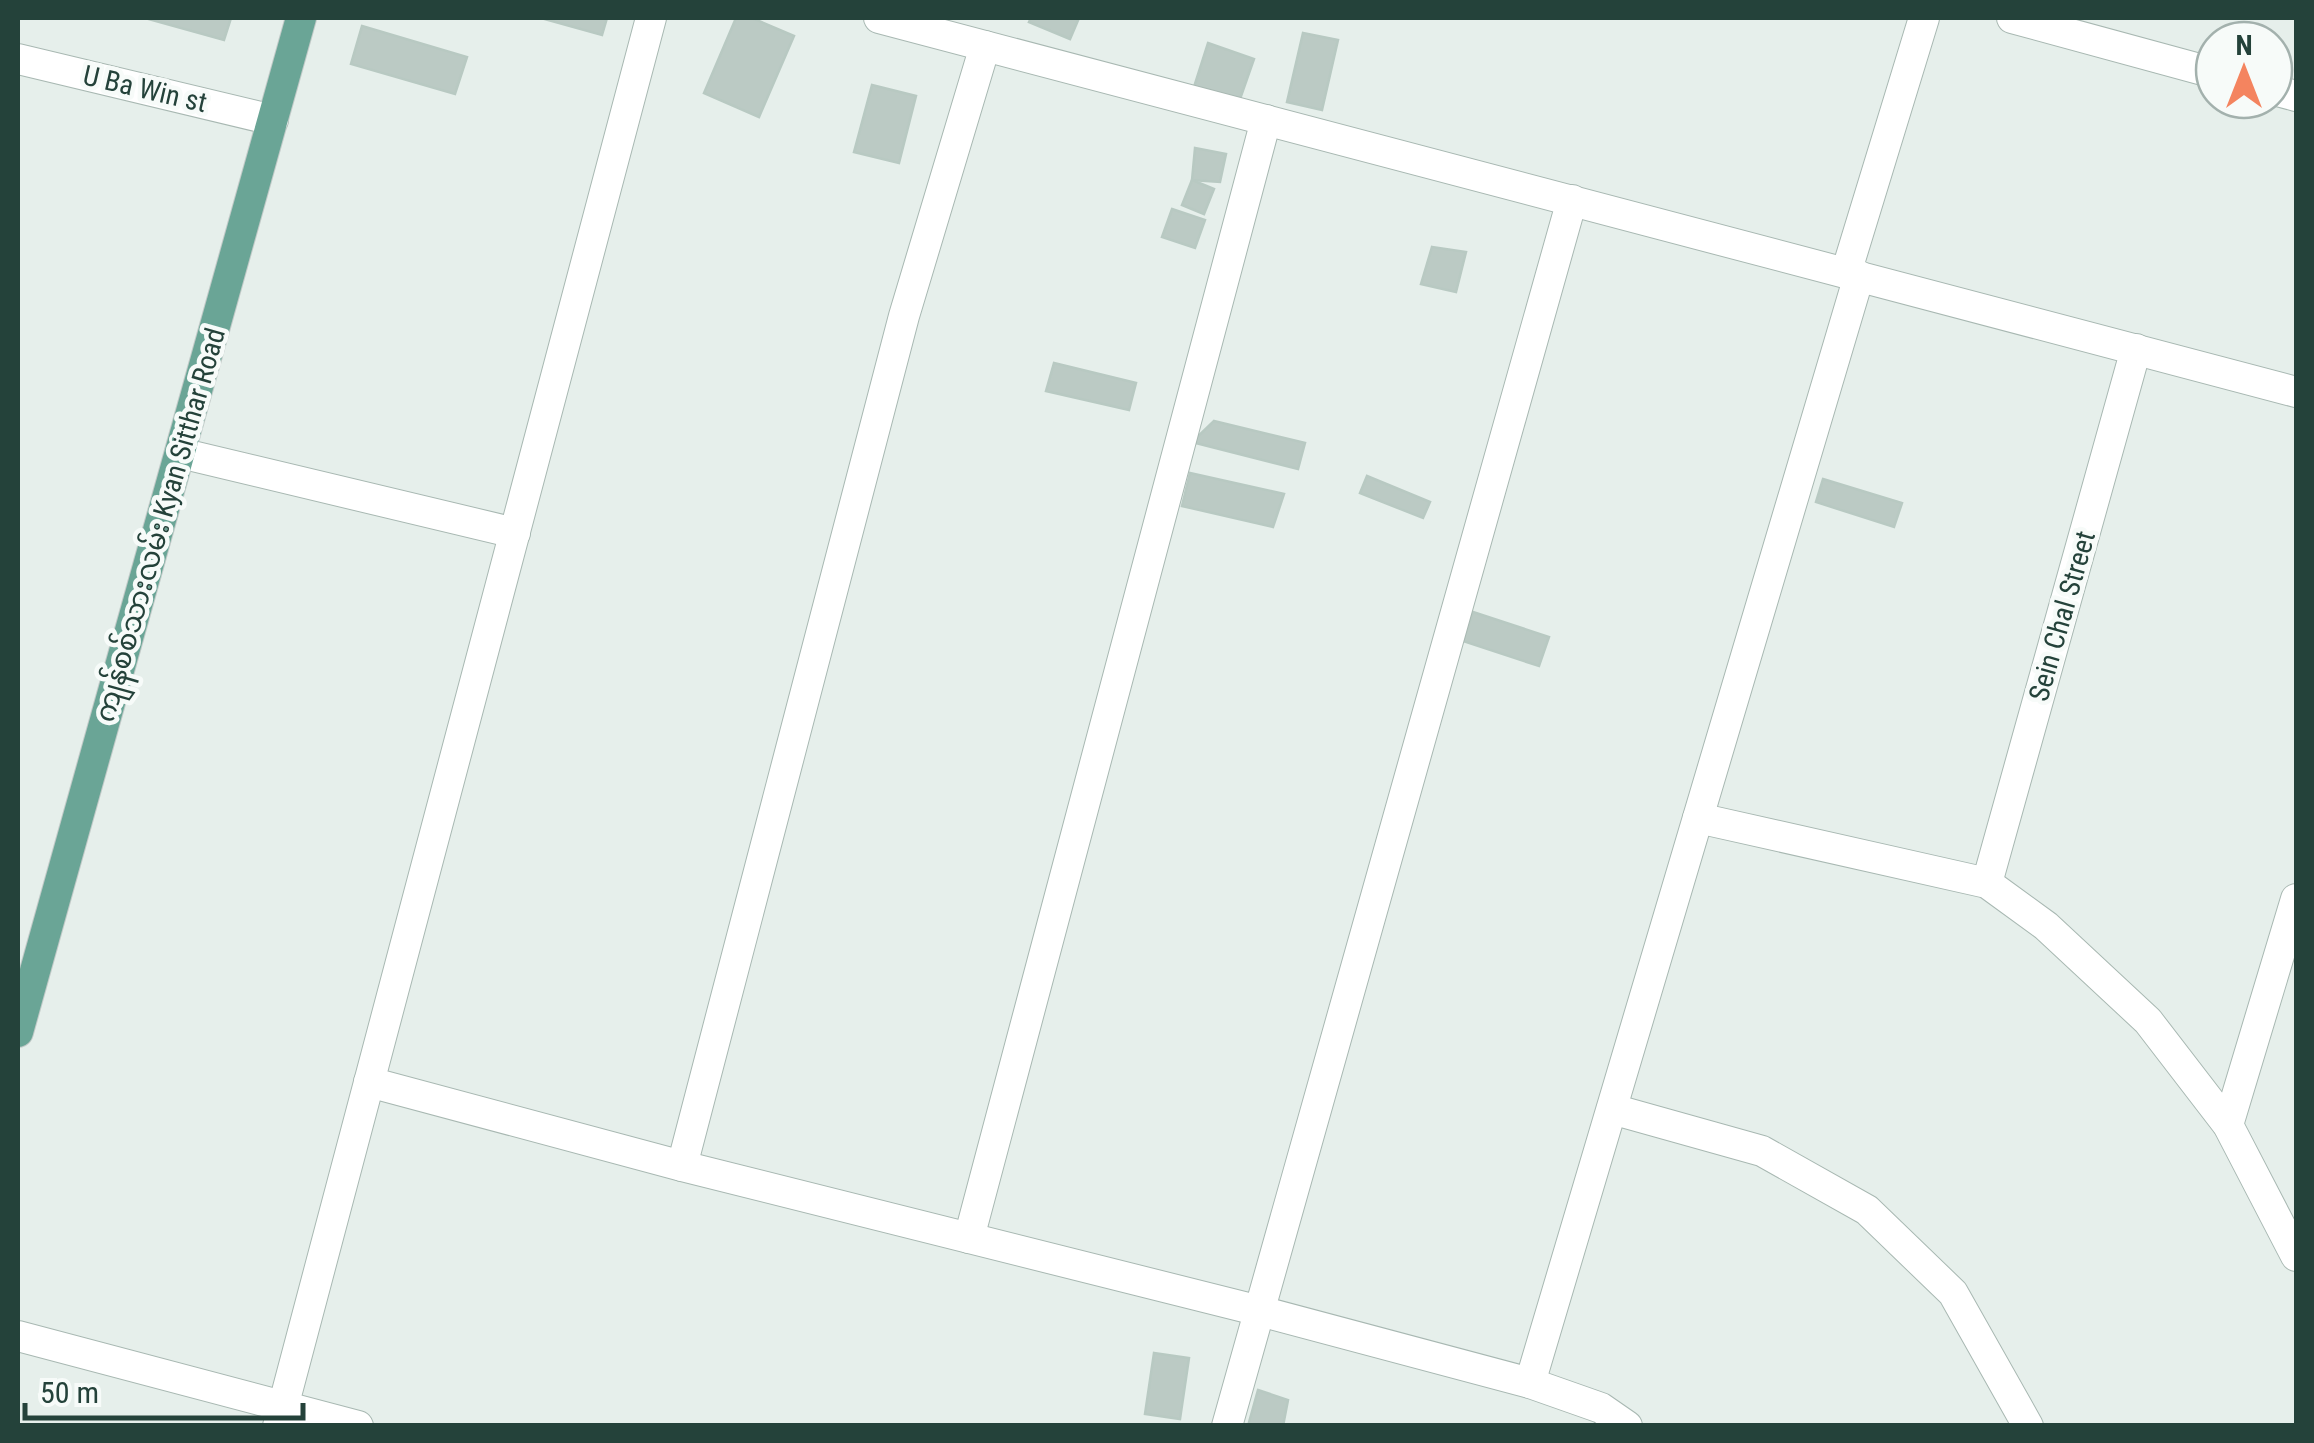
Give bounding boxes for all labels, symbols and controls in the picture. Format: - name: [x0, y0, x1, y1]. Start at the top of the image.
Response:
- north arrow: [2194, 20, 2294, 120]
- text: N: [2235, 29, 2253, 62]
- street label: U Ba Win st: [80, 59, 210, 119]
- street label: ကျန်စစ်သားလမ်း Kyan Sitthar Road: [86, 324, 238, 727]
- street label: Sein Chal Street: [2022, 527, 2102, 705]
- scale bar: [25, 1358, 302, 1420]
- text: 50 m: [40, 1375, 99, 1410]

